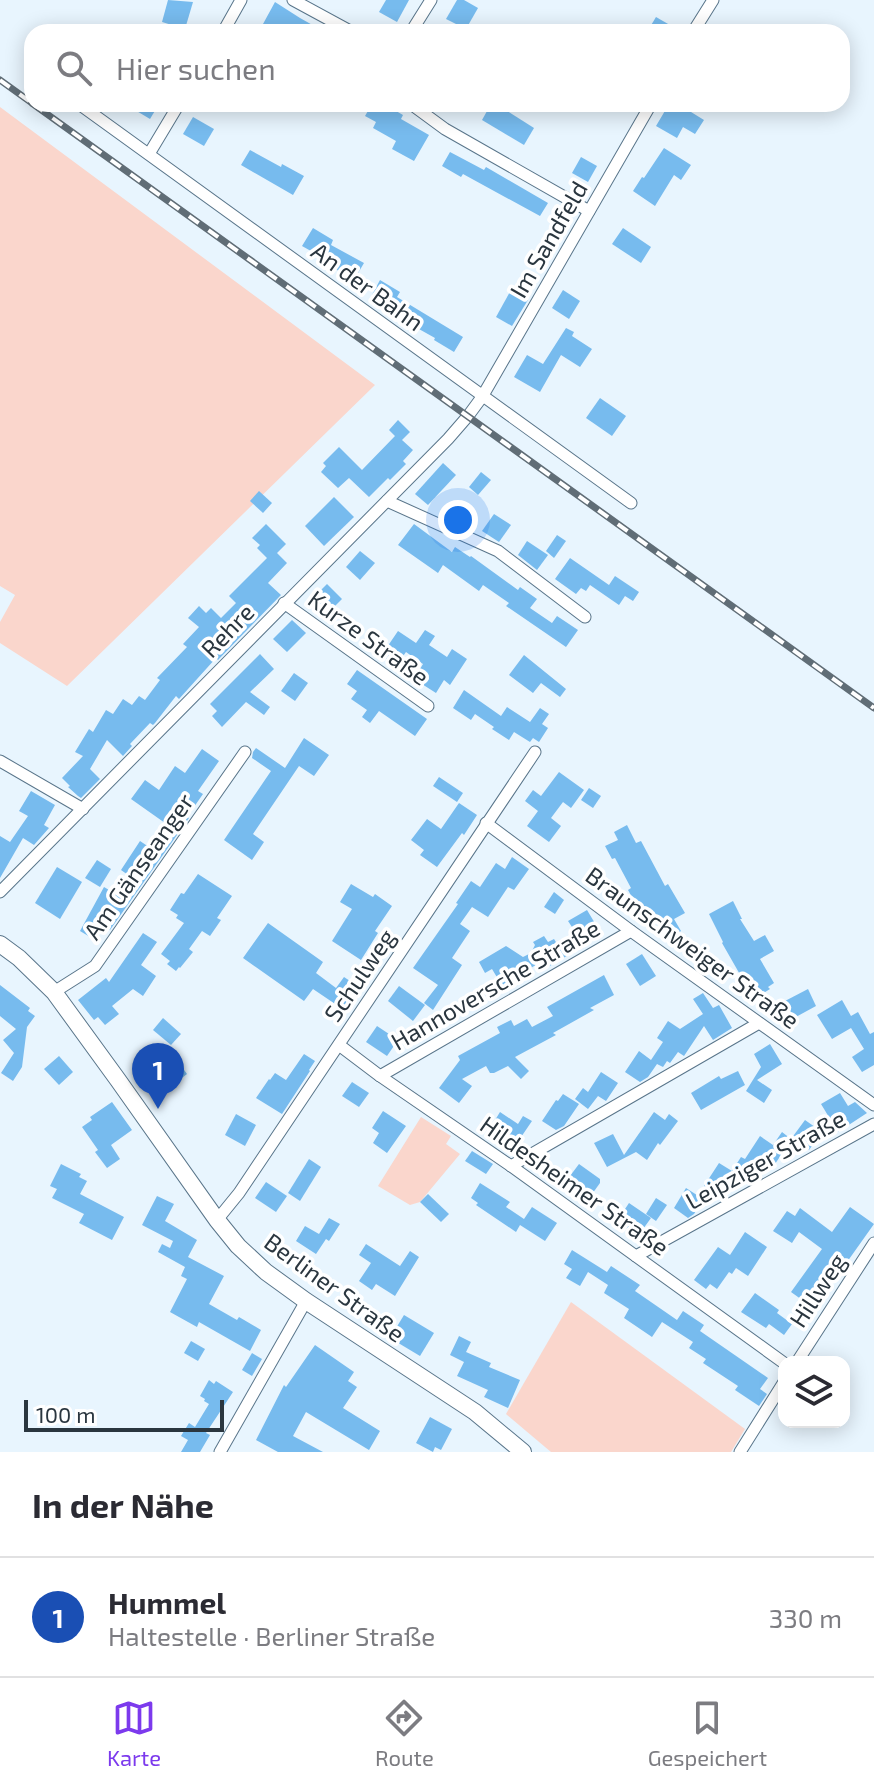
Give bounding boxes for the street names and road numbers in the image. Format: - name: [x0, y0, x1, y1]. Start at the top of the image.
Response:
- street label: Im Sandfeld: [503, 176, 593, 302]
- street label: An der Bahn: [306, 236, 430, 336]
- street label: Kurze Straße: [303, 583, 435, 691]
- street label: Rehre: [194, 597, 260, 663]
- street label: Am Gänseanger: [77, 787, 199, 945]
- street label: Braunschweiger Straße: [581, 860, 805, 1034]
- street label: Hannoversche Straße: [385, 912, 605, 1056]
- street label: Schulweg: [317, 923, 401, 1027]
- street label: Leipziger Straße: [680, 1103, 850, 1215]
- street label: Hildesheimer Straße: [475, 1109, 675, 1261]
- street label: Berliner Straße: [259, 1226, 411, 1348]
- street label: Hillweg: [783, 1248, 851, 1332]

